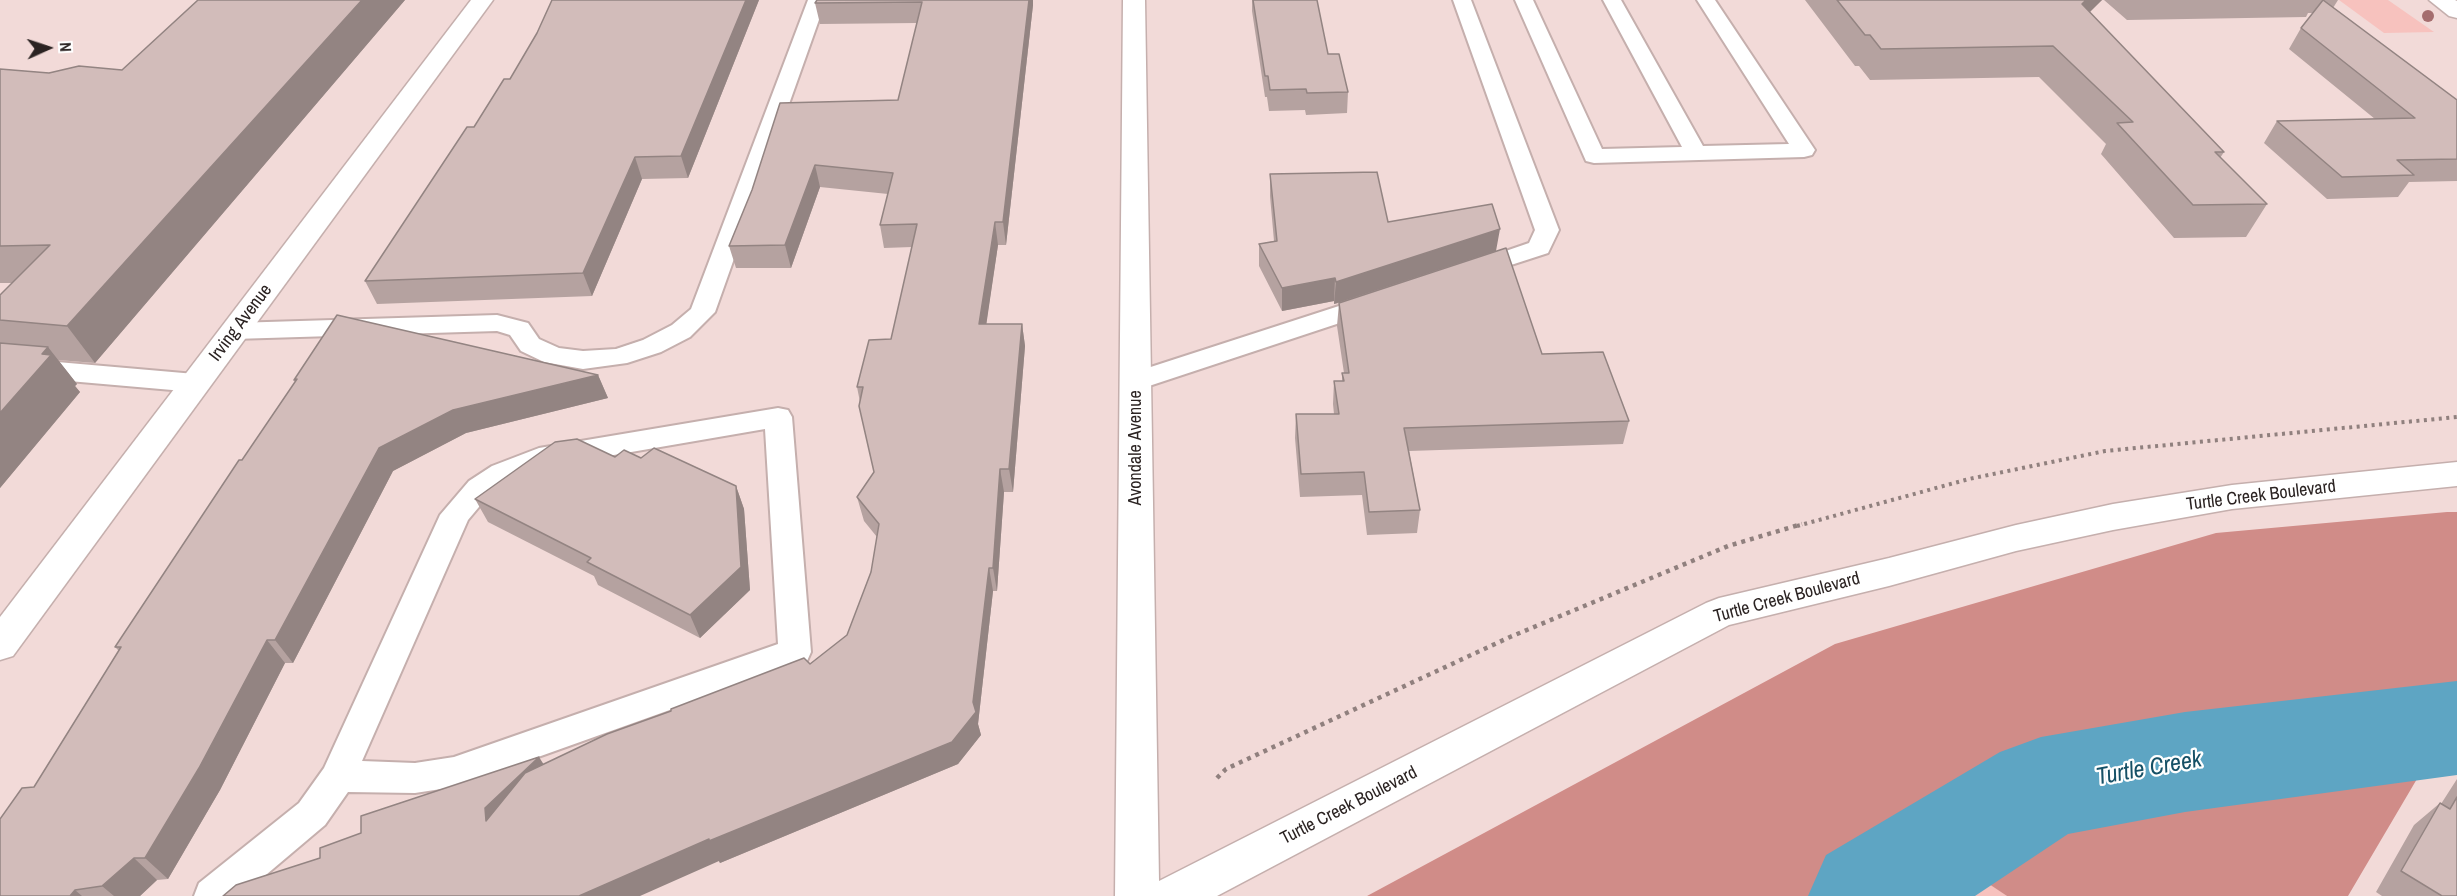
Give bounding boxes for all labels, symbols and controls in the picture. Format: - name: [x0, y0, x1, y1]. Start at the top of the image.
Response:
- north arrow: [18, 18, 78, 78]
- text: N: [55, 42, 77, 52]
- street label: Irving Avenue: [205, 280, 277, 366]
- street label: Avondale Avenue: [1125, 390, 1147, 506]
- street label: Turtle Creek Boulevard: [2185, 476, 2337, 516]
- street label: Turtle Creek Boulevard: [1712, 568, 1862, 628]
- water label: Turtle Creek: [2094, 746, 2204, 792]
- street label: Turtle Creek Boulevard: [1277, 762, 1421, 850]

